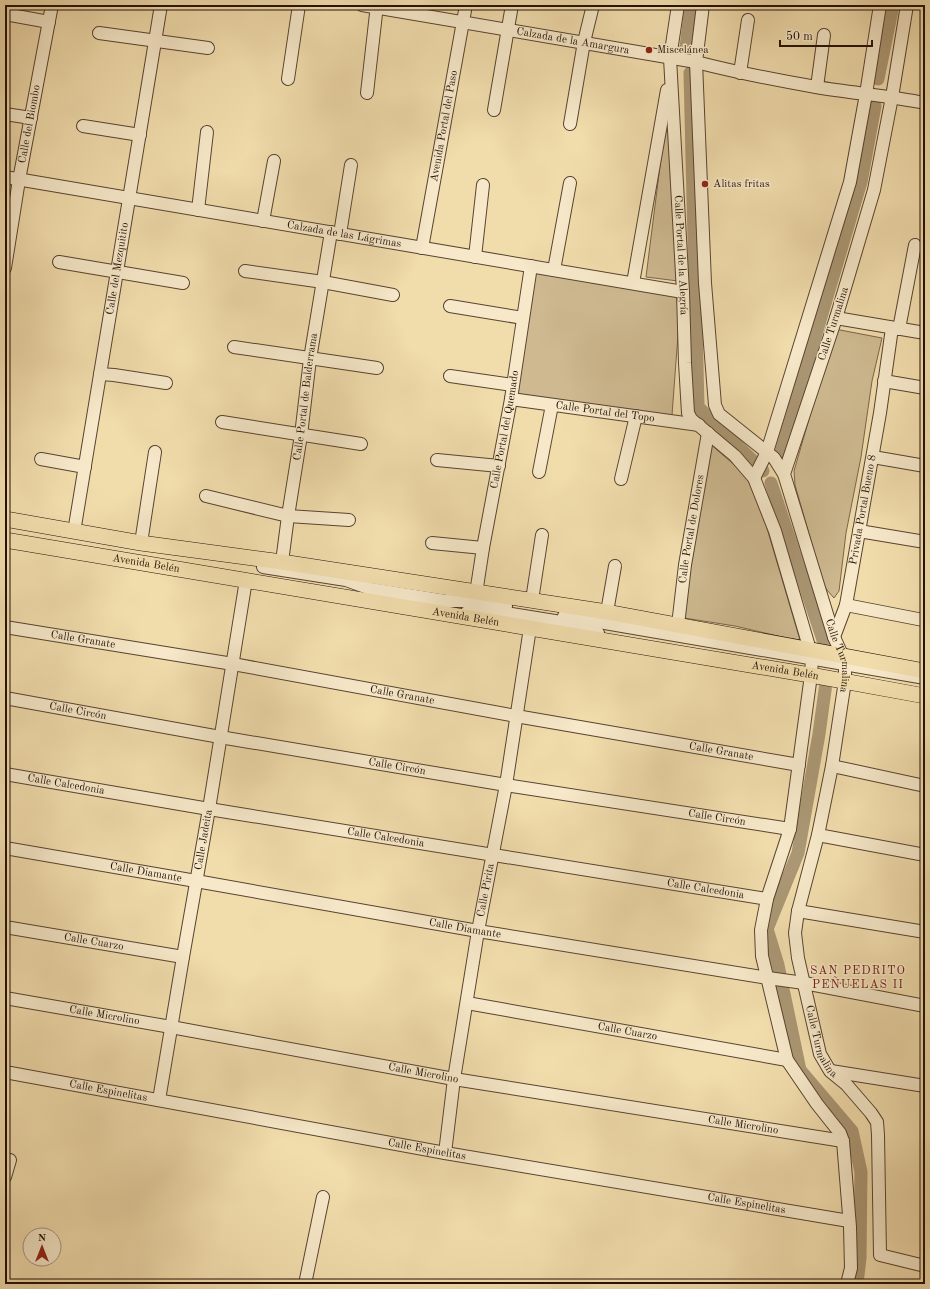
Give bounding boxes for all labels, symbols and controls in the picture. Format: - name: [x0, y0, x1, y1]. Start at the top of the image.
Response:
- scale bar: [780, 22, 872, 48]
- street label: Calzada de la Amargura: [516, 26, 631, 56]
- text: 50 m: [786, 30, 813, 43]
- marker: Miscelánea: [644, 45, 654, 55]
- place label: Miscelánea: [657, 45, 709, 56]
- street label: Avenida Portal del Paso: [429, 69, 460, 183]
- street label: Calle del Biombo: [17, 84, 42, 164]
- marker: Alitas fritas: [700, 179, 710, 189]
- place label: Alitas fritas: [713, 179, 770, 190]
- street label: Calle Portal de la Alegría: [672, 195, 689, 316]
- street label: Calzada de las Lágrimas: [286, 219, 402, 250]
- street label: Calle del Mezquitito: [104, 222, 131, 316]
- street label: Calle Turmalina: [817, 285, 851, 362]
- street label: Calle Portal de Balderrama: [291, 332, 320, 461]
- street label: Calle Portal del Quemado: [489, 370, 521, 490]
- street label: Calle Portal del Topo: [555, 400, 655, 424]
- street label: Privada Portal Bueno 8: [848, 454, 878, 566]
- street label: Calle Portal de Dolores: [677, 474, 706, 584]
- street label: Avenida Belén: [112, 553, 180, 575]
- street label: Avenida Belén: [431, 606, 500, 628]
- street label: Calle Turmalina: [823, 617, 851, 694]
- street label: Calle Granate: [50, 629, 116, 650]
- street label: Avenida Belén: [751, 660, 820, 682]
- street label: Calle Granate: [369, 684, 435, 706]
- street label: Calle Circón: [48, 701, 107, 722]
- street label: Calle Granate: [688, 741, 754, 763]
- street label: Calle Circón: [367, 756, 427, 777]
- street label: Calle Calcedonia: [27, 772, 106, 797]
- street label: Calle Jadeita: [193, 808, 214, 871]
- street label: Calle Circón: [687, 808, 747, 828]
- street label: Calle Calcedonia: [346, 826, 426, 849]
- street label: Calle Diamante: [109, 861, 183, 884]
- street label: Calle Pirita: [475, 862, 496, 918]
- street label: Calle Calcedonia: [666, 877, 746, 901]
- street label: Calle Diamante: [428, 917, 502, 940]
- street label: Calle Cuarzo: [63, 932, 124, 952]
- district label: SAN PEDRITO PEÑUELAS II: [810, 965, 906, 991]
- street label: Calle Microlino: [68, 1004, 141, 1027]
- street label: Calle Turmalina: [804, 1004, 839, 1080]
- street label: Calle Cuarzo: [597, 1021, 658, 1042]
- street label: Calle Microlino: [387, 1061, 459, 1085]
- street label: Calle Espinelitas: [68, 1078, 148, 1104]
- street label: Calle Microlino: [707, 1114, 779, 1136]
- street label: Calle Espinelitas: [387, 1137, 467, 1162]
- street label: Calle Espinelitas: [706, 1192, 786, 1216]
- north arrow: [22, 1227, 62, 1267]
- text: N: [38, 1233, 47, 1244]

